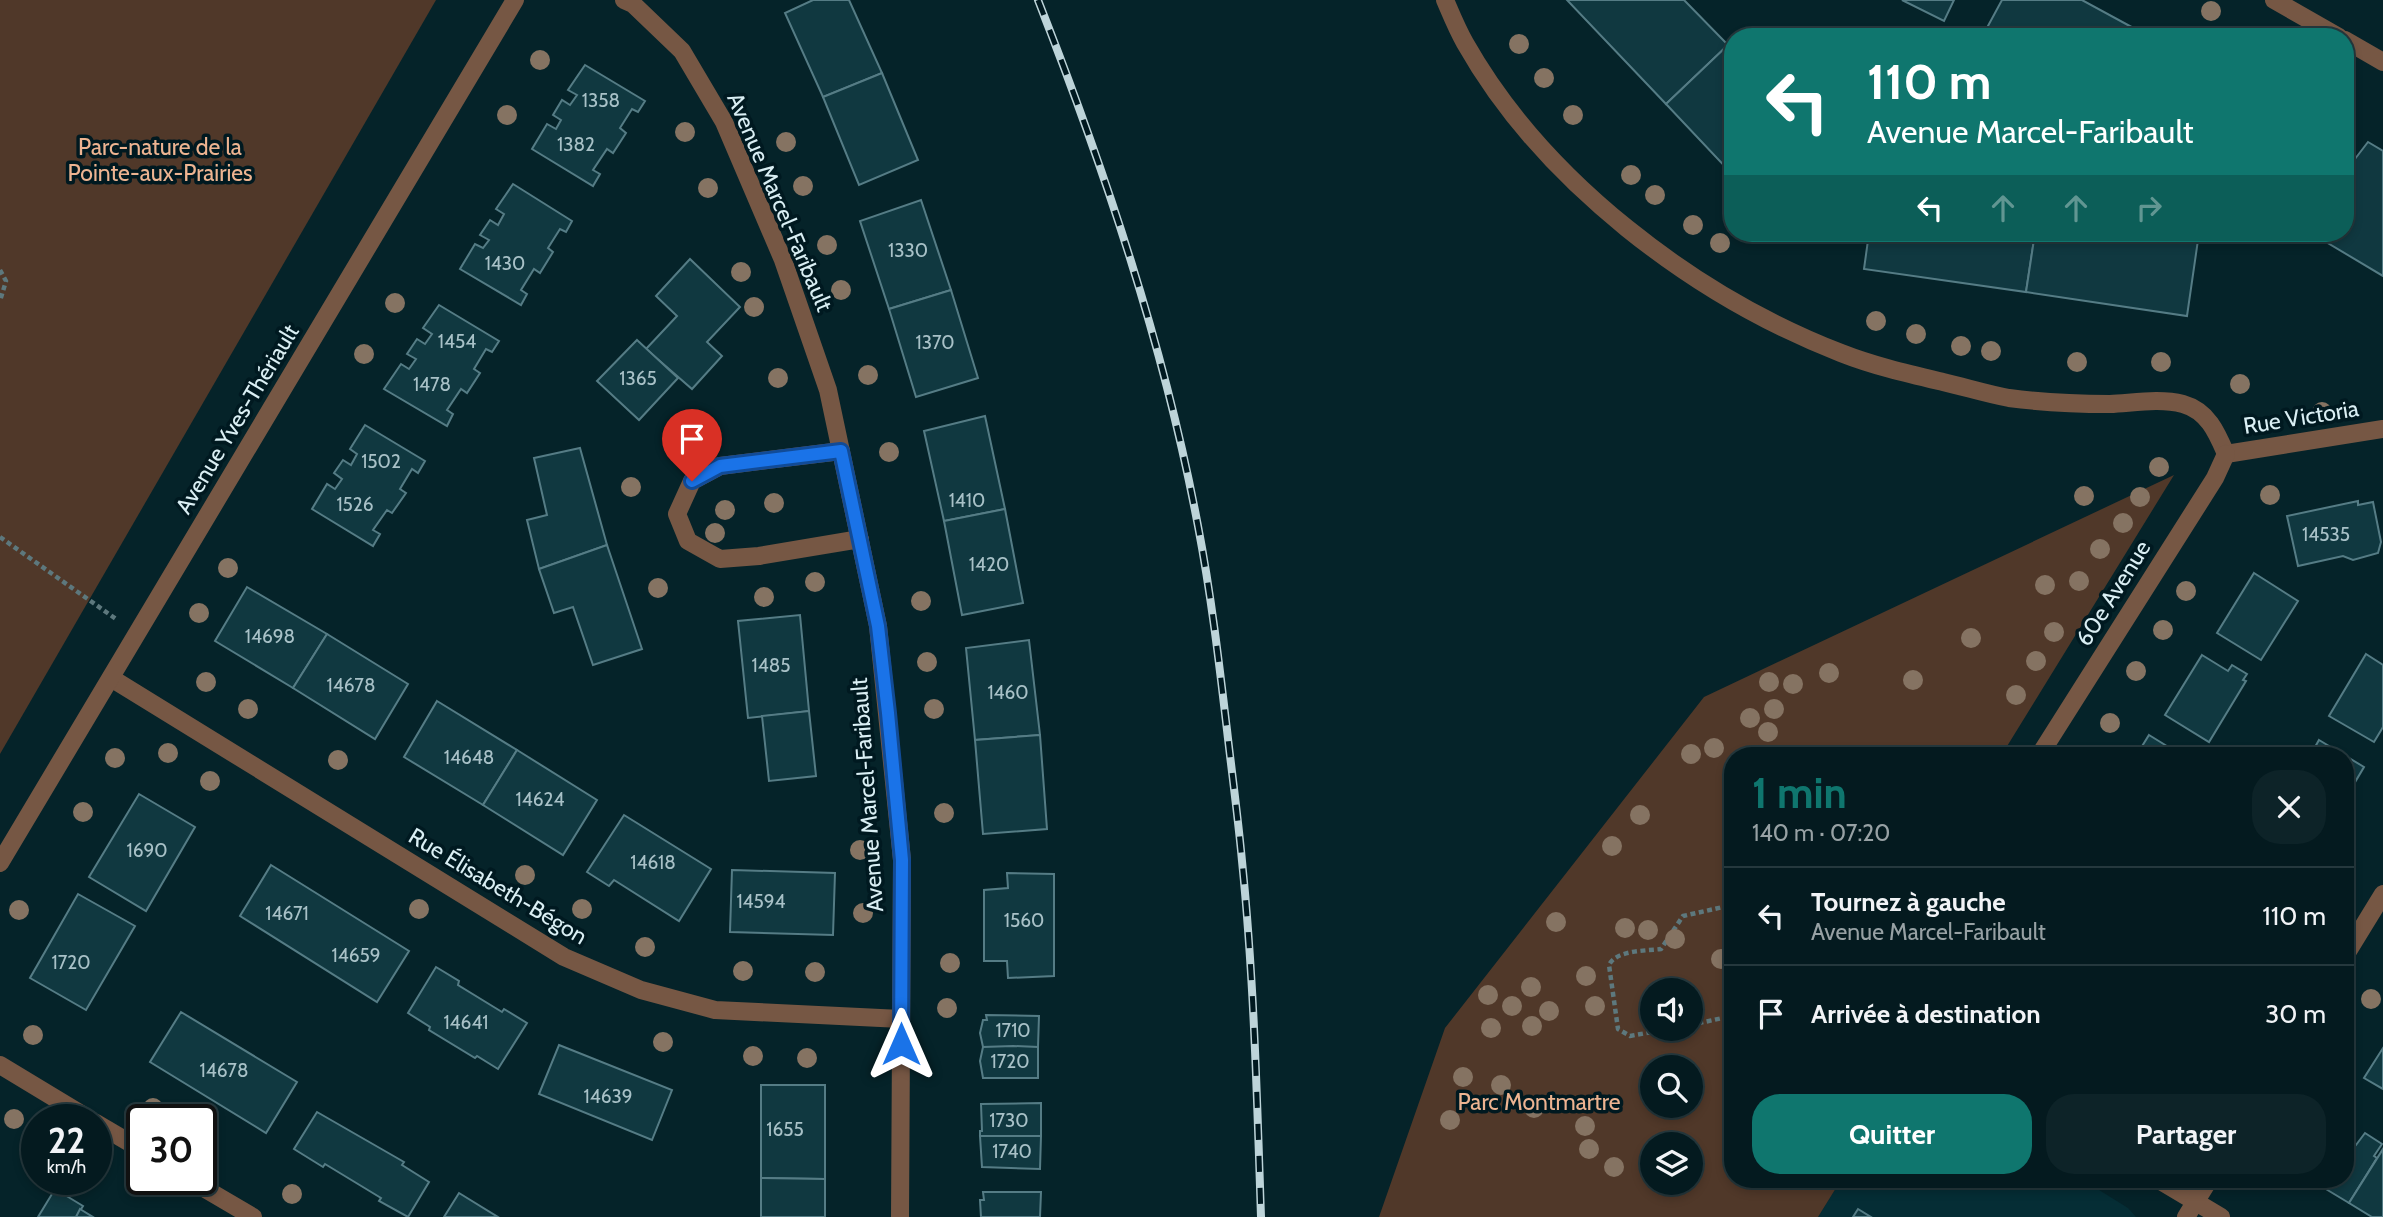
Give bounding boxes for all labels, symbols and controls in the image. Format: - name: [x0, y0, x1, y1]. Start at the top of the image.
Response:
- text: 110 m: [1867, 52, 1991, 111]
- icon: left: [1752, 56, 1843, 147]
- street label: Avenue Marcel-Faribault: [721, 88, 839, 316]
- house number: 1358: [582, 89, 620, 112]
- text: Avenue Marcel-Faribault: [1867, 112, 2194, 151]
- park label: Parc-nature de la Pointe-aux-Prairies: [67, 133, 253, 187]
- house number: 1382: [557, 133, 595, 156]
- icon: left: [1911, 189, 1949, 227]
- icon: ahead: [1984, 189, 2022, 227]
- icon: ahead: [2057, 189, 2095, 227]
- icon: right: [2130, 189, 2168, 227]
- house number: 1330: [888, 239, 928, 262]
- house number: 1430: [485, 252, 525, 275]
- street label: Avenue Yves-Thériault: [169, 319, 305, 519]
- house number: 1454: [438, 330, 476, 353]
- house number: 1370: [915, 331, 955, 354]
- house number: 1365: [619, 367, 657, 390]
- house number: 1478: [413, 373, 451, 396]
- street label: Rue Victoria: [2241, 394, 2361, 440]
- pin: [662, 409, 722, 481]
- icon: arrive: [673, 420, 711, 458]
- house number: 1502: [361, 450, 401, 473]
- house number: 1410: [949, 489, 985, 512]
- house number: 1526: [336, 493, 374, 516]
- house number: 14535: [2302, 523, 2350, 546]
- street label: 60e Avenue: [2070, 535, 2157, 651]
- house number: 1420: [969, 553, 1009, 576]
- house number: 14698: [245, 625, 295, 648]
- house number: 1485: [752, 654, 790, 677]
- house number: 14678: [327, 674, 375, 697]
- street label: Avenue Marcel-Faribault: [845, 677, 889, 913]
- house number: 1460: [987, 681, 1029, 704]
- house number: 14648: [444, 746, 494, 769]
- text: 1 min: [1752, 767, 1847, 819]
- button: close: [2252, 770, 2326, 844]
- house number: 14624: [516, 788, 564, 811]
- text: 140 m · 07:20: [1752, 819, 1890, 847]
- street label: Rue Élisabeth-Bégon: [404, 821, 593, 950]
- house number: 1690: [126, 839, 168, 862]
- house number: 14618: [630, 851, 676, 874]
- text: Tournez à gauche: [1811, 886, 2006, 918]
- house number: 14594: [736, 890, 786, 913]
- icon: left: [1752, 897, 1790, 935]
- text: 110 m: [2262, 900, 2326, 932]
- house number: 14671: [265, 902, 309, 925]
- house number: 1560: [1004, 909, 1044, 932]
- text: Avenue Marcel-Faribault: [1811, 918, 2046, 946]
- house number: 14659: [331, 944, 381, 967]
- house number: 1720: [52, 951, 90, 974]
- map controls: [1640, 978, 1703, 1195]
- button: sound: [1640, 978, 1703, 1041]
- icon: arrive: [1752, 995, 1790, 1033]
- text: Arrivée à destination: [1811, 998, 2041, 1030]
- text: 30 m: [2265, 998, 2326, 1030]
- position arrow: [864, 1007, 938, 1081]
- house number: 14641: [443, 1011, 489, 1034]
- house number: 1710: [995, 1019, 1031, 1042]
- house number: 1720: [991, 1050, 1029, 1073]
- button: search: [1640, 1055, 1703, 1118]
- house number: 14678: [200, 1059, 248, 1082]
- house number: 14639: [583, 1085, 633, 1108]
- park label: Parc Montmartre: [1458, 1088, 1621, 1116]
- button: Quitter: [1752, 1094, 2032, 1174]
- button: Partager: [2046, 1094, 2326, 1174]
- speed limit sign: 30: [126, 1104, 217, 1195]
- house number: 1730: [989, 1109, 1029, 1132]
- house number: 1655: [766, 1118, 804, 1141]
- text: 22: [48, 1119, 85, 1162]
- button: layers: [1640, 1132, 1703, 1195]
- house number: 1740: [992, 1140, 1032, 1163]
- text: km/h: [47, 1156, 86, 1178]

